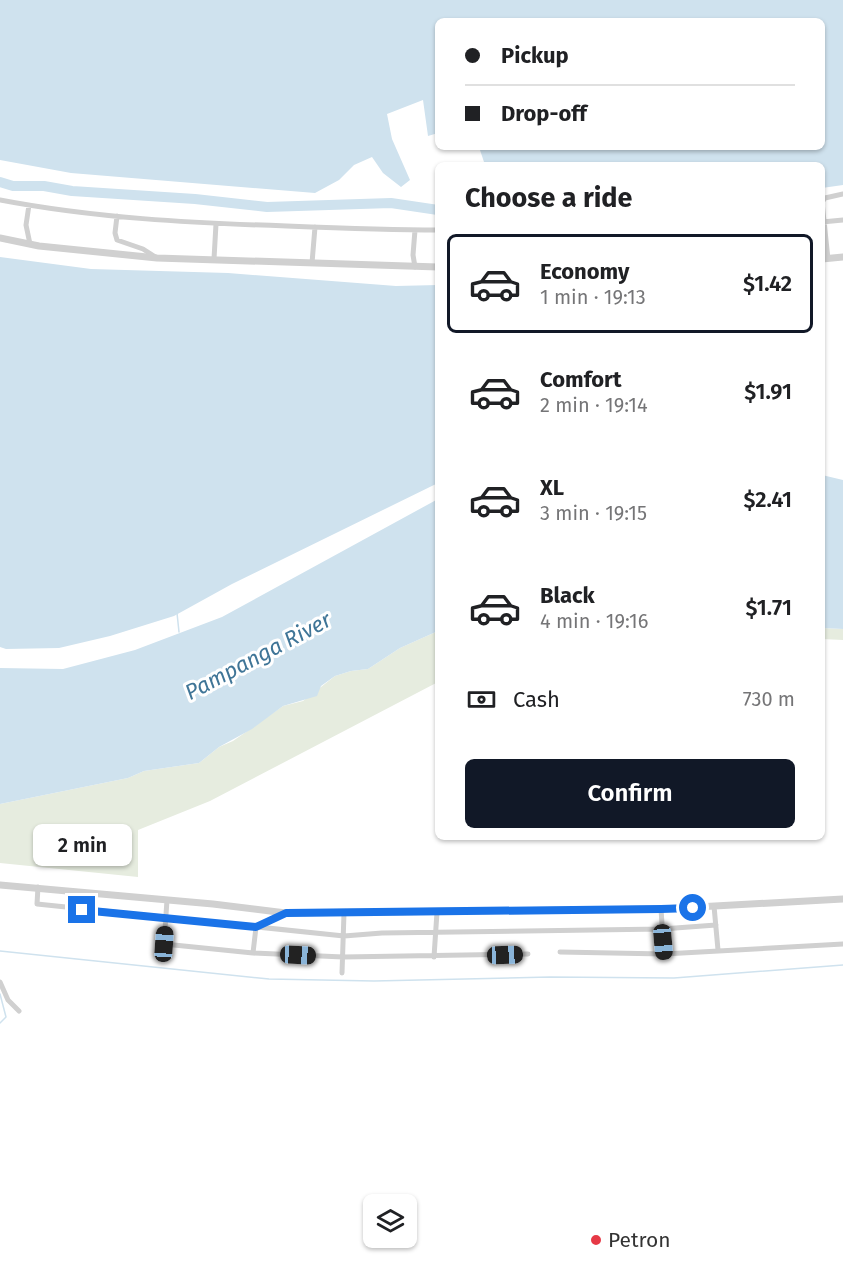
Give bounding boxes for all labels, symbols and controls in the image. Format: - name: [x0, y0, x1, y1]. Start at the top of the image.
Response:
- text: Pickup: [501, 42, 569, 69]
- text: Drop-off: [501, 100, 587, 127]
- text: Choose a ride: [465, 182, 632, 214]
- icon: car: [468, 257, 522, 311]
- text: Economy: [540, 258, 629, 285]
- text: $1.42: [743, 270, 792, 297]
- text: 1 min · 19:13: [540, 285, 646, 309]
- icon: car: [468, 365, 522, 419]
- text: Comfort: [540, 366, 621, 393]
- text: $1.91: [744, 378, 792, 405]
- text: 2 min · 19:14: [540, 393, 648, 417]
- icon: car: [468, 473, 522, 527]
- text: XL: [540, 474, 564, 501]
- text: $2.41: [743, 486, 792, 513]
- text: 3 min · 19:15: [540, 501, 647, 525]
- icon: car: [468, 581, 522, 635]
- text: Black: [540, 582, 595, 609]
- text: $1.71: [746, 594, 792, 621]
- water label: Pampanga River: [180, 606, 336, 706]
- text: 4 min · 19:16: [540, 609, 648, 633]
- icon: cash: [465, 683, 498, 716]
- text: Cash: [513, 686, 560, 713]
- text: 730 m: [743, 687, 795, 711]
- button: Confirm: [465, 759, 795, 828]
- callout: 2 min: [32, 823, 132, 865]
- text: 2 min: [58, 833, 107, 857]
- route start: [679, 894, 706, 921]
- route end: [68, 896, 95, 923]
- car: [652, 923, 674, 961]
- car: [154, 925, 174, 963]
- car: [280, 945, 316, 965]
- car: [487, 945, 523, 965]
- map controls: [363, 1194, 417, 1248]
- button: layers: [363, 1194, 417, 1248]
- place label: Petron: [608, 1227, 671, 1253]
- marker: Petron: [589, 1233, 603, 1247]

